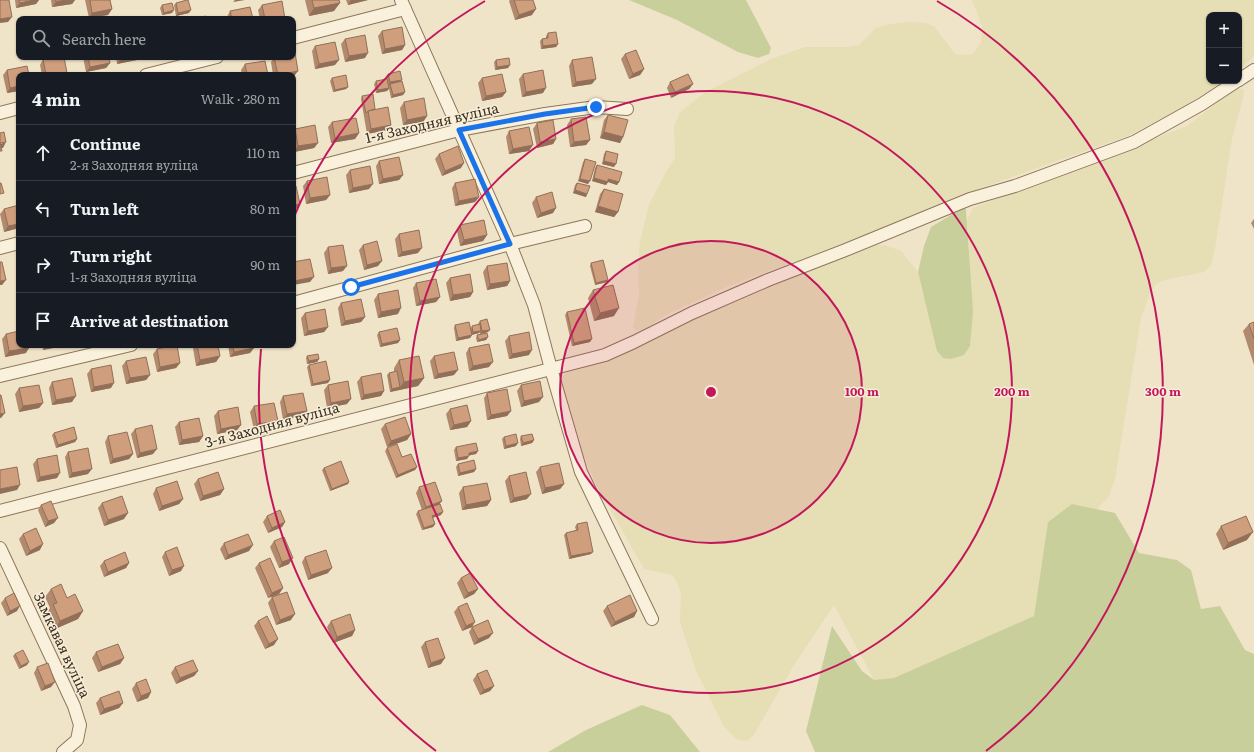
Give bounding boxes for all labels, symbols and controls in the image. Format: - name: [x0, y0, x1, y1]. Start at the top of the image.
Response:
- map controls: [1206, 12, 1242, 84]
- button: +: [1206, 12, 1242, 48]
- search box: [16, 16, 296, 60]
- icon: search: [30, 27, 52, 49]
- text: Search here: [62, 27, 146, 50]
- button: −: [1206, 48, 1242, 84]
- text: 4 min: [32, 86, 81, 111]
- text: Walk · 280 m: [201, 89, 280, 108]
- street label: 1-я Заходняя вуліца: [363, 97, 501, 147]
- route end: [587, 98, 605, 116]
- text: Continue: [70, 132, 140, 155]
- icon: ahead: [32, 142, 54, 164]
- text: 110 m: [247, 143, 280, 162]
- text: 2-я Заходняя вуліца: [70, 155, 198, 174]
- text: Turn left: [70, 197, 139, 220]
- icon: left: [32, 198, 54, 220]
- text: 80 m: [250, 199, 280, 218]
- text: Turn right: [70, 244, 152, 267]
- icon: right: [32, 254, 54, 276]
- text: 90 m: [250, 255, 280, 274]
- text: 1-я Заходняя вуліца: [70, 267, 197, 286]
- route start: [342, 278, 360, 296]
- text: Arrive at destination: [70, 309, 229, 332]
- icon: arrive: [32, 310, 54, 332]
- text: 100 m: [845, 382, 879, 400]
- text: 200 m: [994, 382, 1030, 400]
- text: 300 m: [1145, 382, 1181, 400]
- centre of rings: [704, 385, 718, 399]
- street label: 3-я Заходняя вуліца: [202, 396, 342, 452]
- street label: Замкавая вуліца: [30, 588, 96, 701]

